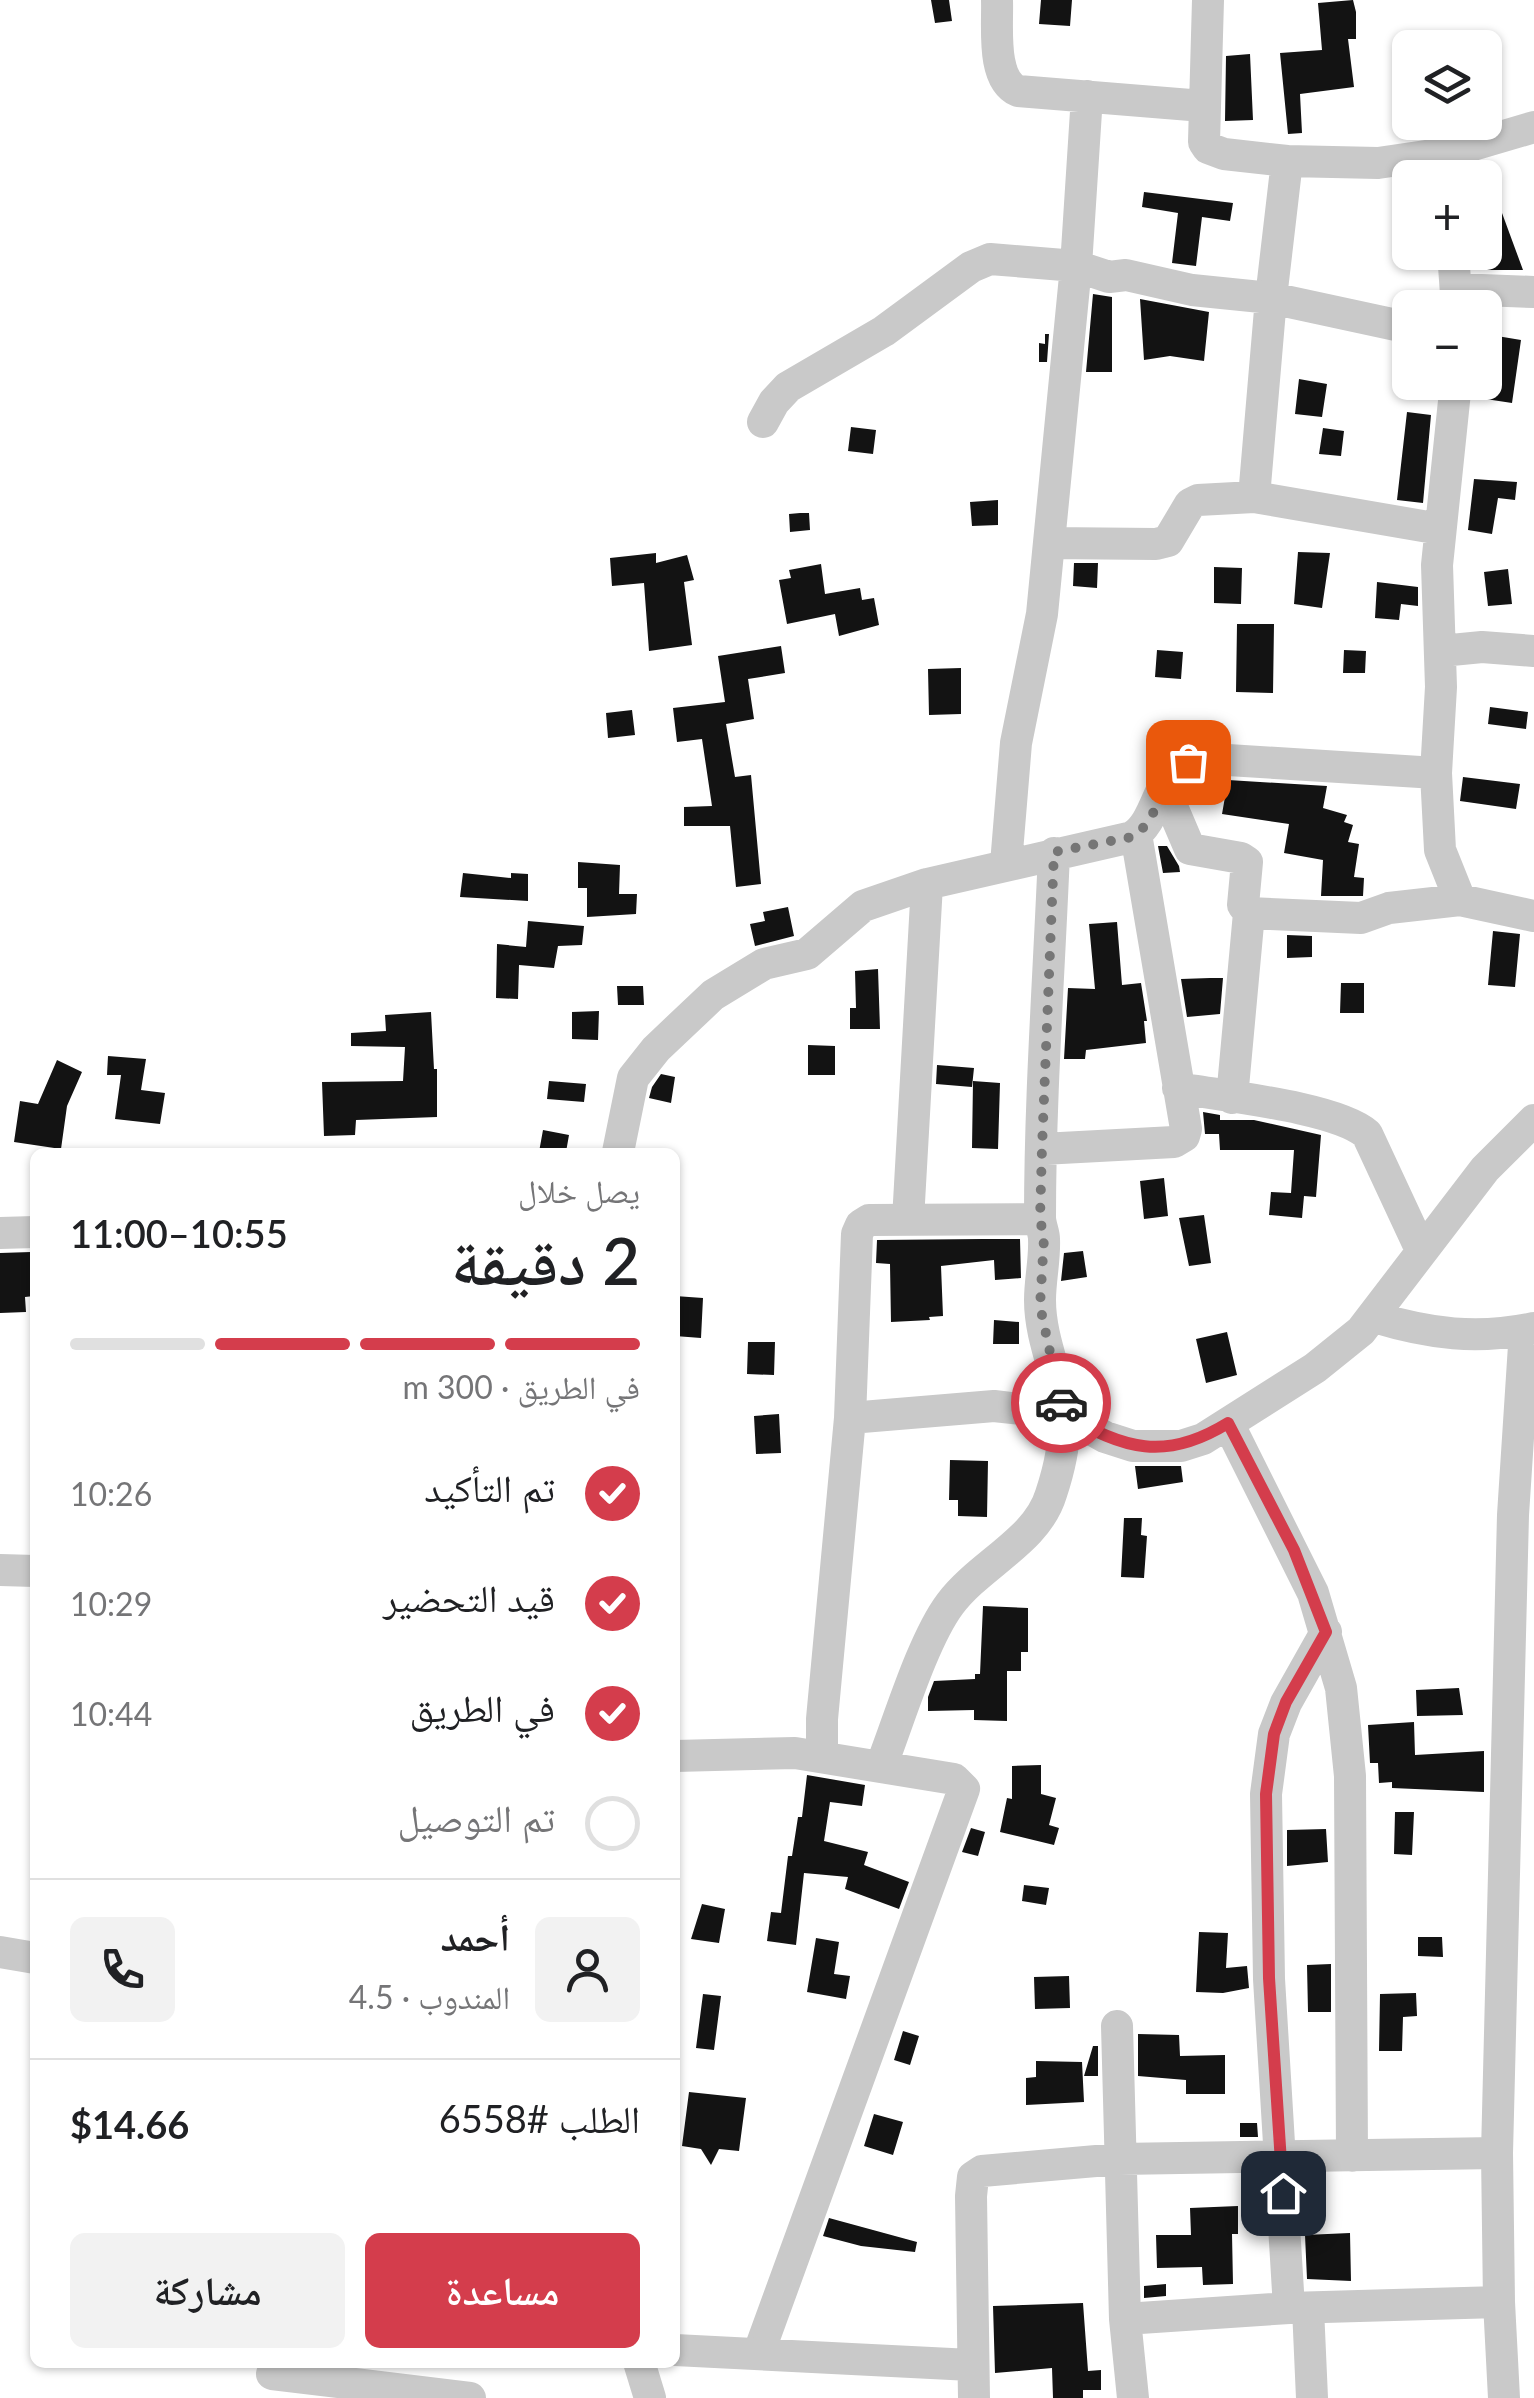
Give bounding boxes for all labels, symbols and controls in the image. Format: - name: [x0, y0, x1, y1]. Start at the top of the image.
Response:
- map controls: [1392, 30, 1502, 400]
- button: layers: [1392, 30, 1502, 140]
- button: +: [1392, 160, 1502, 270]
- button: −: [1392, 290, 1502, 400]
- pin: [1146, 720, 1231, 805]
- icon: bag: [1161, 735, 1216, 790]
- text: يصل خلال: [518, 1171, 640, 1210]
- text: 10:55–11:00: [70, 1210, 288, 1256]
- text: 2 دقيقة: [451, 1221, 640, 1299]
- courier: [1011, 1353, 1111, 1453]
- text: في الطريق · 300 m: [402, 1367, 640, 1406]
- icon: car: [1034, 1376, 1089, 1431]
- text: تم التأكيد: [424, 1464, 555, 1510]
- icon: check: [585, 1466, 640, 1521]
- text: 10:26: [70, 1474, 152, 1513]
- text: قيد التحضير: [383, 1574, 555, 1620]
- icon: check: [585, 1576, 640, 1631]
- text: 10:29: [70, 1584, 152, 1623]
- text: في الطريق: [409, 1684, 555, 1730]
- icon: check: [585, 1686, 640, 1741]
- text: 10:44: [70, 1694, 152, 1733]
- text: تم التوصيل: [398, 1794, 555, 1840]
- text: أحمد: [440, 1913, 510, 1959]
- button: phone: [70, 1917, 175, 2022]
- button: person: [535, 1917, 640, 2022]
- text: المندوب · 4.5: [349, 1977, 510, 2016]
- text: الطلب #6558: [439, 2095, 640, 2141]
- text: $14.66: [70, 2101, 189, 2147]
- pin: [1241, 2151, 1326, 2236]
- icon: home: [1256, 2166, 1311, 2221]
- button: مشاركة: [70, 2233, 345, 2348]
- button: مساعدة: [365, 2233, 640, 2348]

